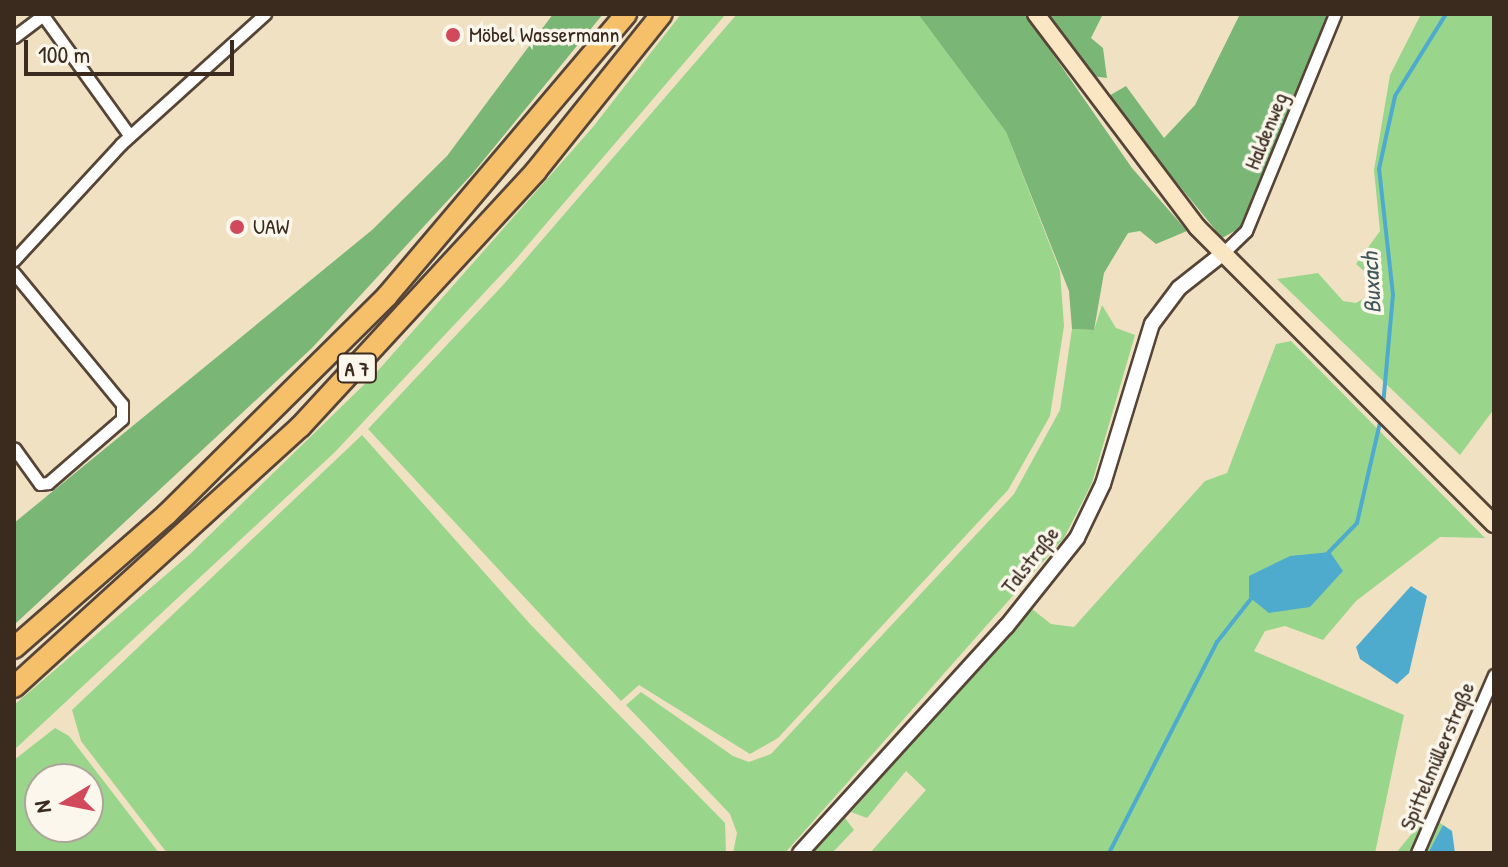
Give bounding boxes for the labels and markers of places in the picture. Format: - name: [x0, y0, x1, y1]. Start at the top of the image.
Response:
- place label: Möbel Wassermann: [469, 22, 620, 48]
- marker: Möbel Wassermann: [444, 26, 462, 44]
- place label: UAW: [253, 214, 289, 240]
- marker: UAW: [228, 218, 246, 236]

